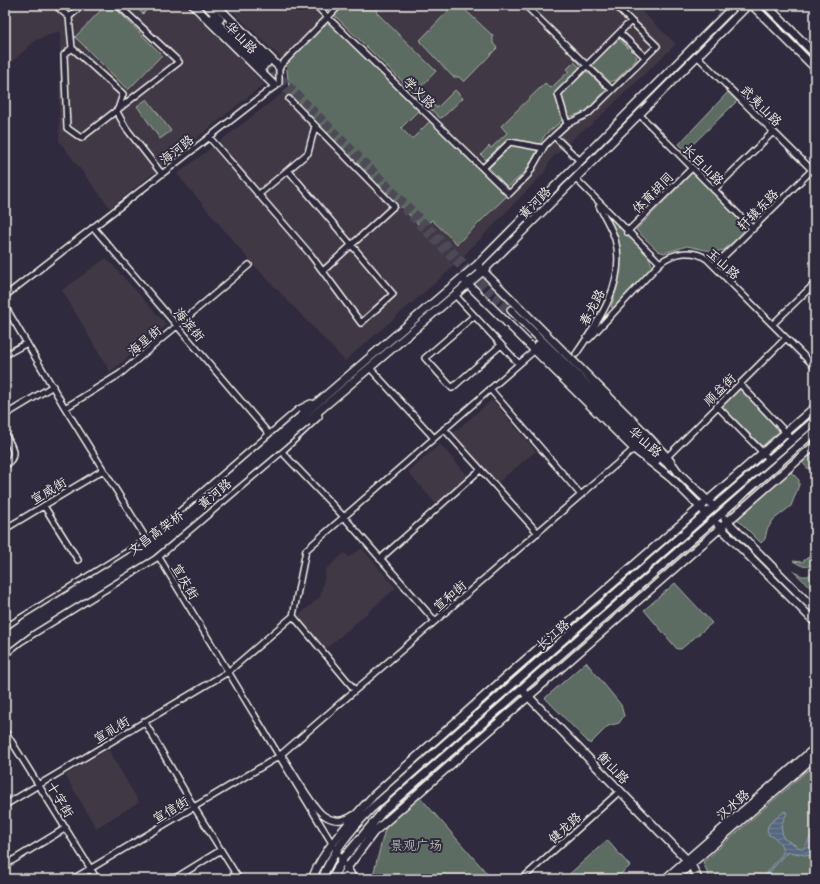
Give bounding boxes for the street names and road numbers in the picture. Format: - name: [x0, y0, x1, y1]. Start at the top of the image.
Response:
- street label: 华山路: [221, 16, 263, 58]
- street label: 学义路: [399, 72, 441, 112]
- street label: 武夷山路: [737, 80, 787, 130]
- street label: 海河路: [155, 130, 197, 168]
- street label: 长白山路: [679, 139, 729, 189]
- street label: 体育胡同: [627, 167, 677, 217]
- street label: 黄河路: [513, 181, 555, 223]
- street label: 轩辕东路: [732, 184, 782, 234]
- street label: 玉山路: [703, 243, 745, 283]
- street label: 春龙路: [573, 285, 609, 329]
- street label: 海滨街: [170, 303, 210, 345]
- street label: 海星街: [123, 320, 165, 360]
- street label: 顺益街: [698, 368, 740, 410]
- street label: 华山路: [625, 421, 667, 461]
- street label: 宣威街: [26, 472, 70, 508]
- street label: 黄河路: [193, 473, 235, 513]
- street label: 文昌高架桥: [123, 505, 187, 559]
- street label: 宣庆街: [168, 559, 204, 603]
- street label: 宣和街: [428, 575, 470, 615]
- street label: 长江路: [531, 614, 573, 654]
- street label: 宣礼街: [89, 711, 133, 747]
- street label: 衡山路: [594, 746, 634, 788]
- street label: 十字街: [43, 777, 79, 821]
- street label: 汉水路: [711, 784, 753, 824]
- street label: 宣信街: [148, 791, 192, 827]
- street label: 健龙路: [543, 807, 585, 847]

